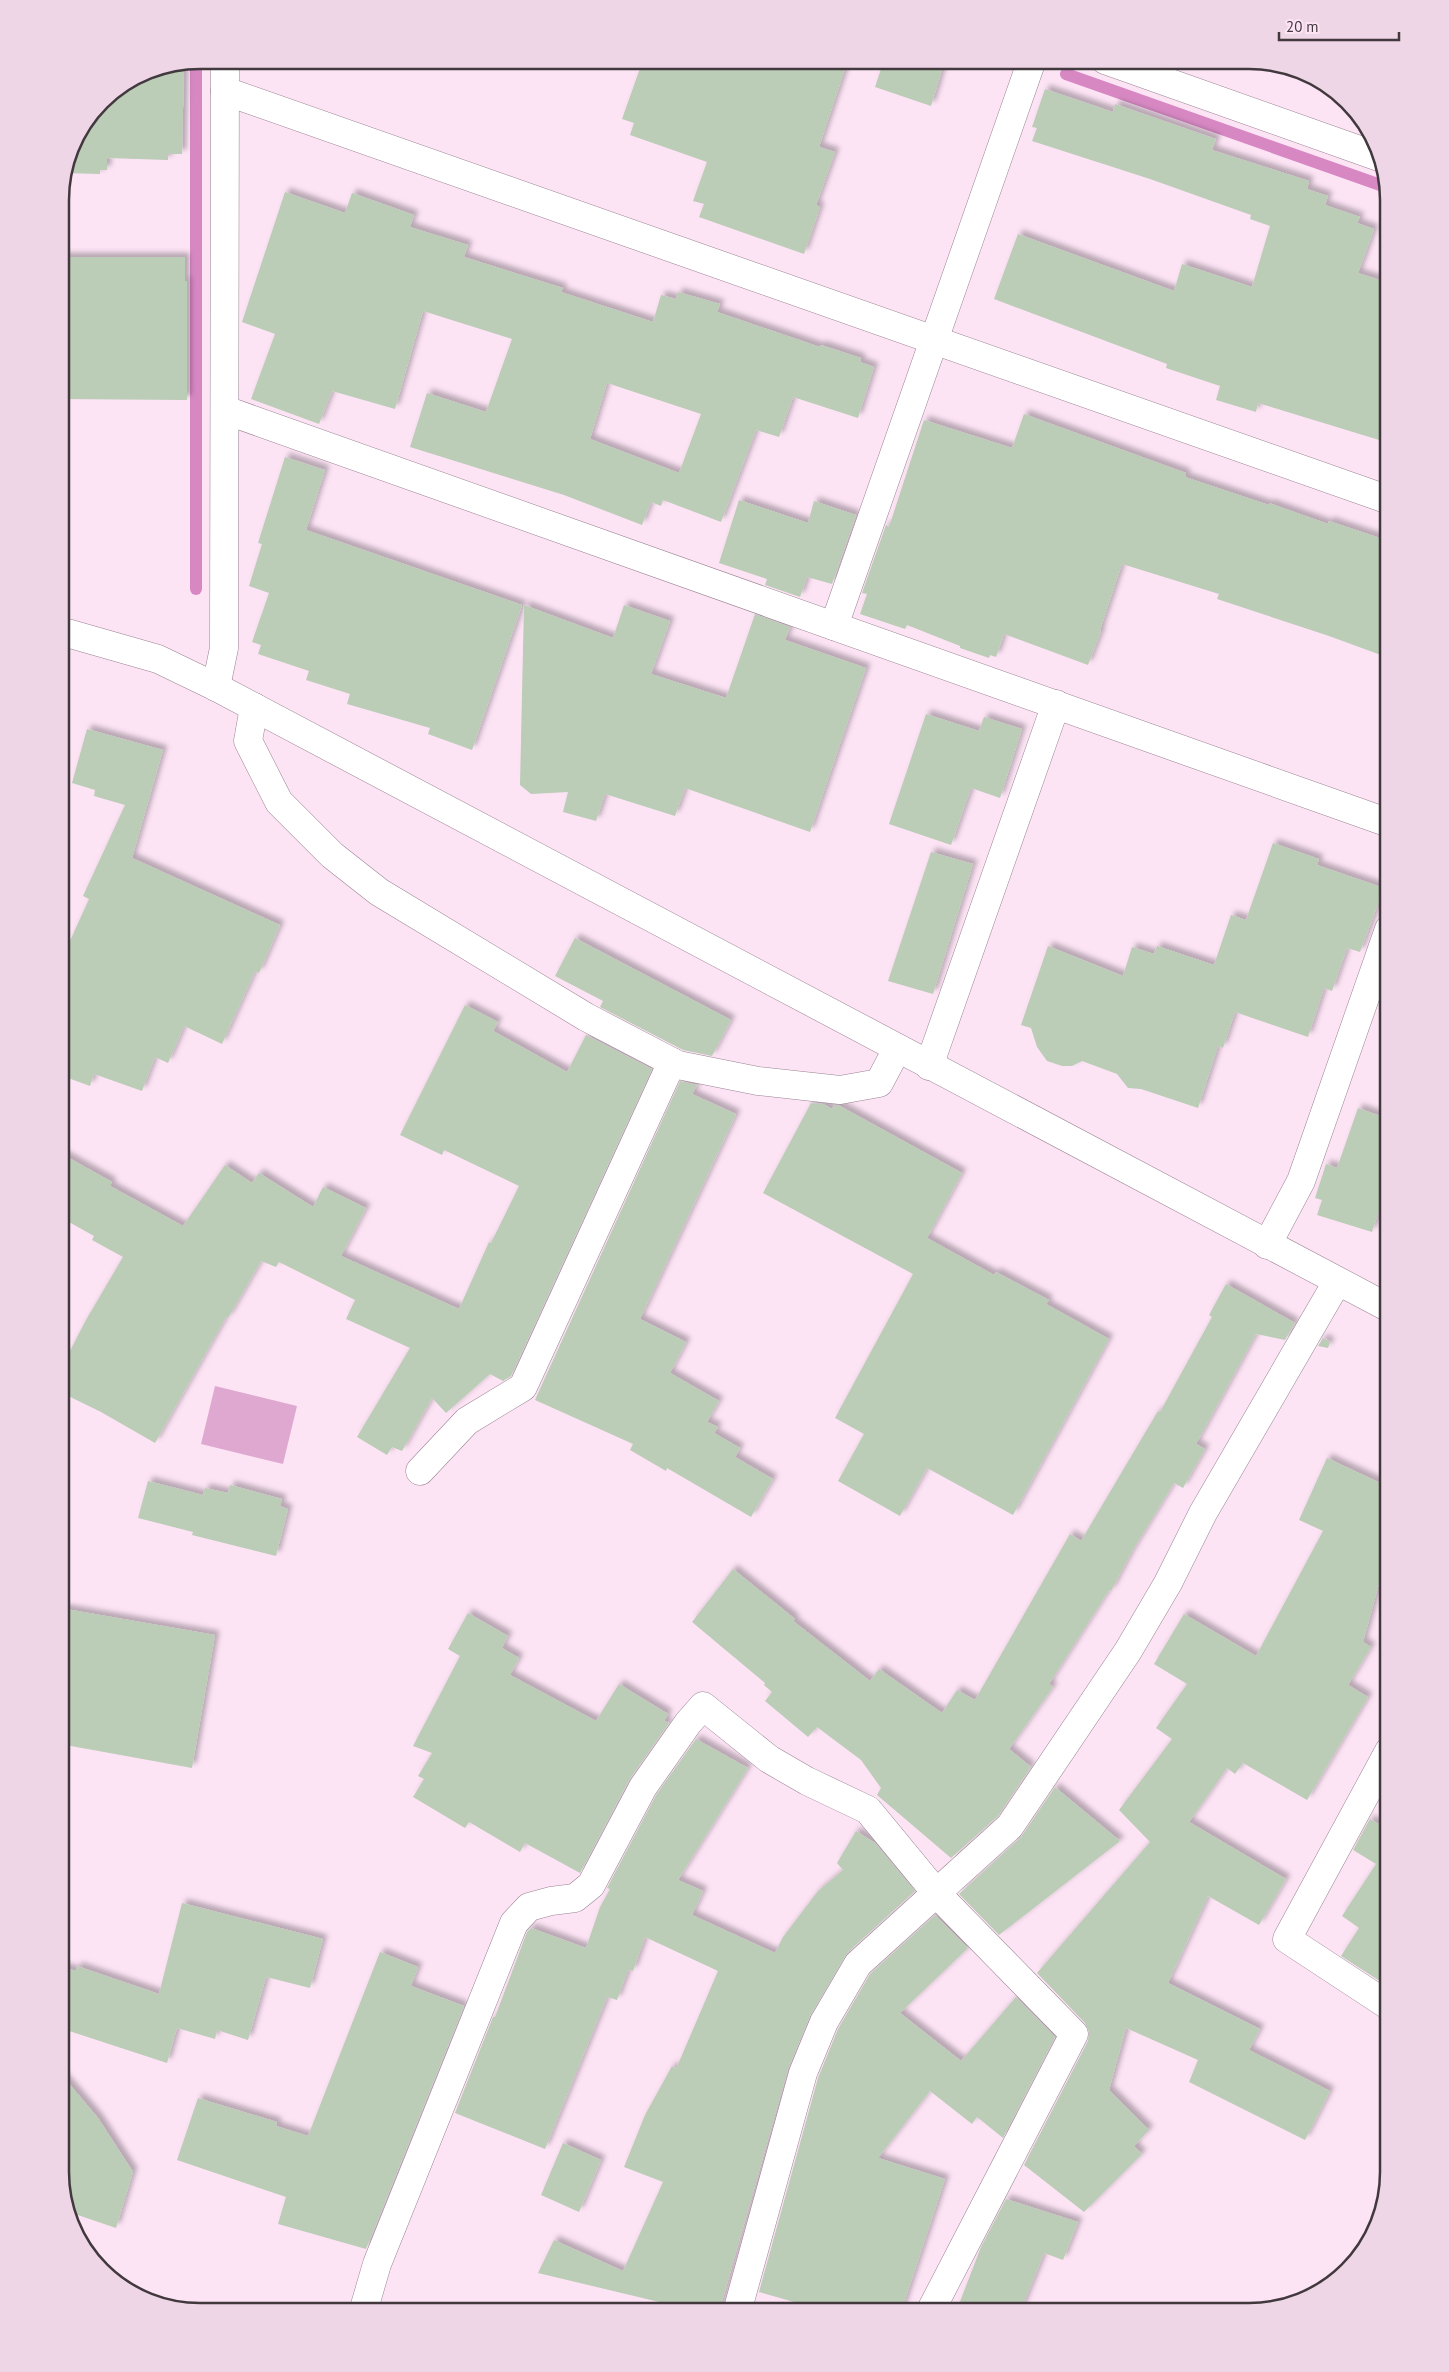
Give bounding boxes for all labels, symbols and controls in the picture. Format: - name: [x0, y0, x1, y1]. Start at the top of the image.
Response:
- scale bar: [1279, 10, 1399, 42]
- text: 20 m: [1286, 17, 1319, 36]

